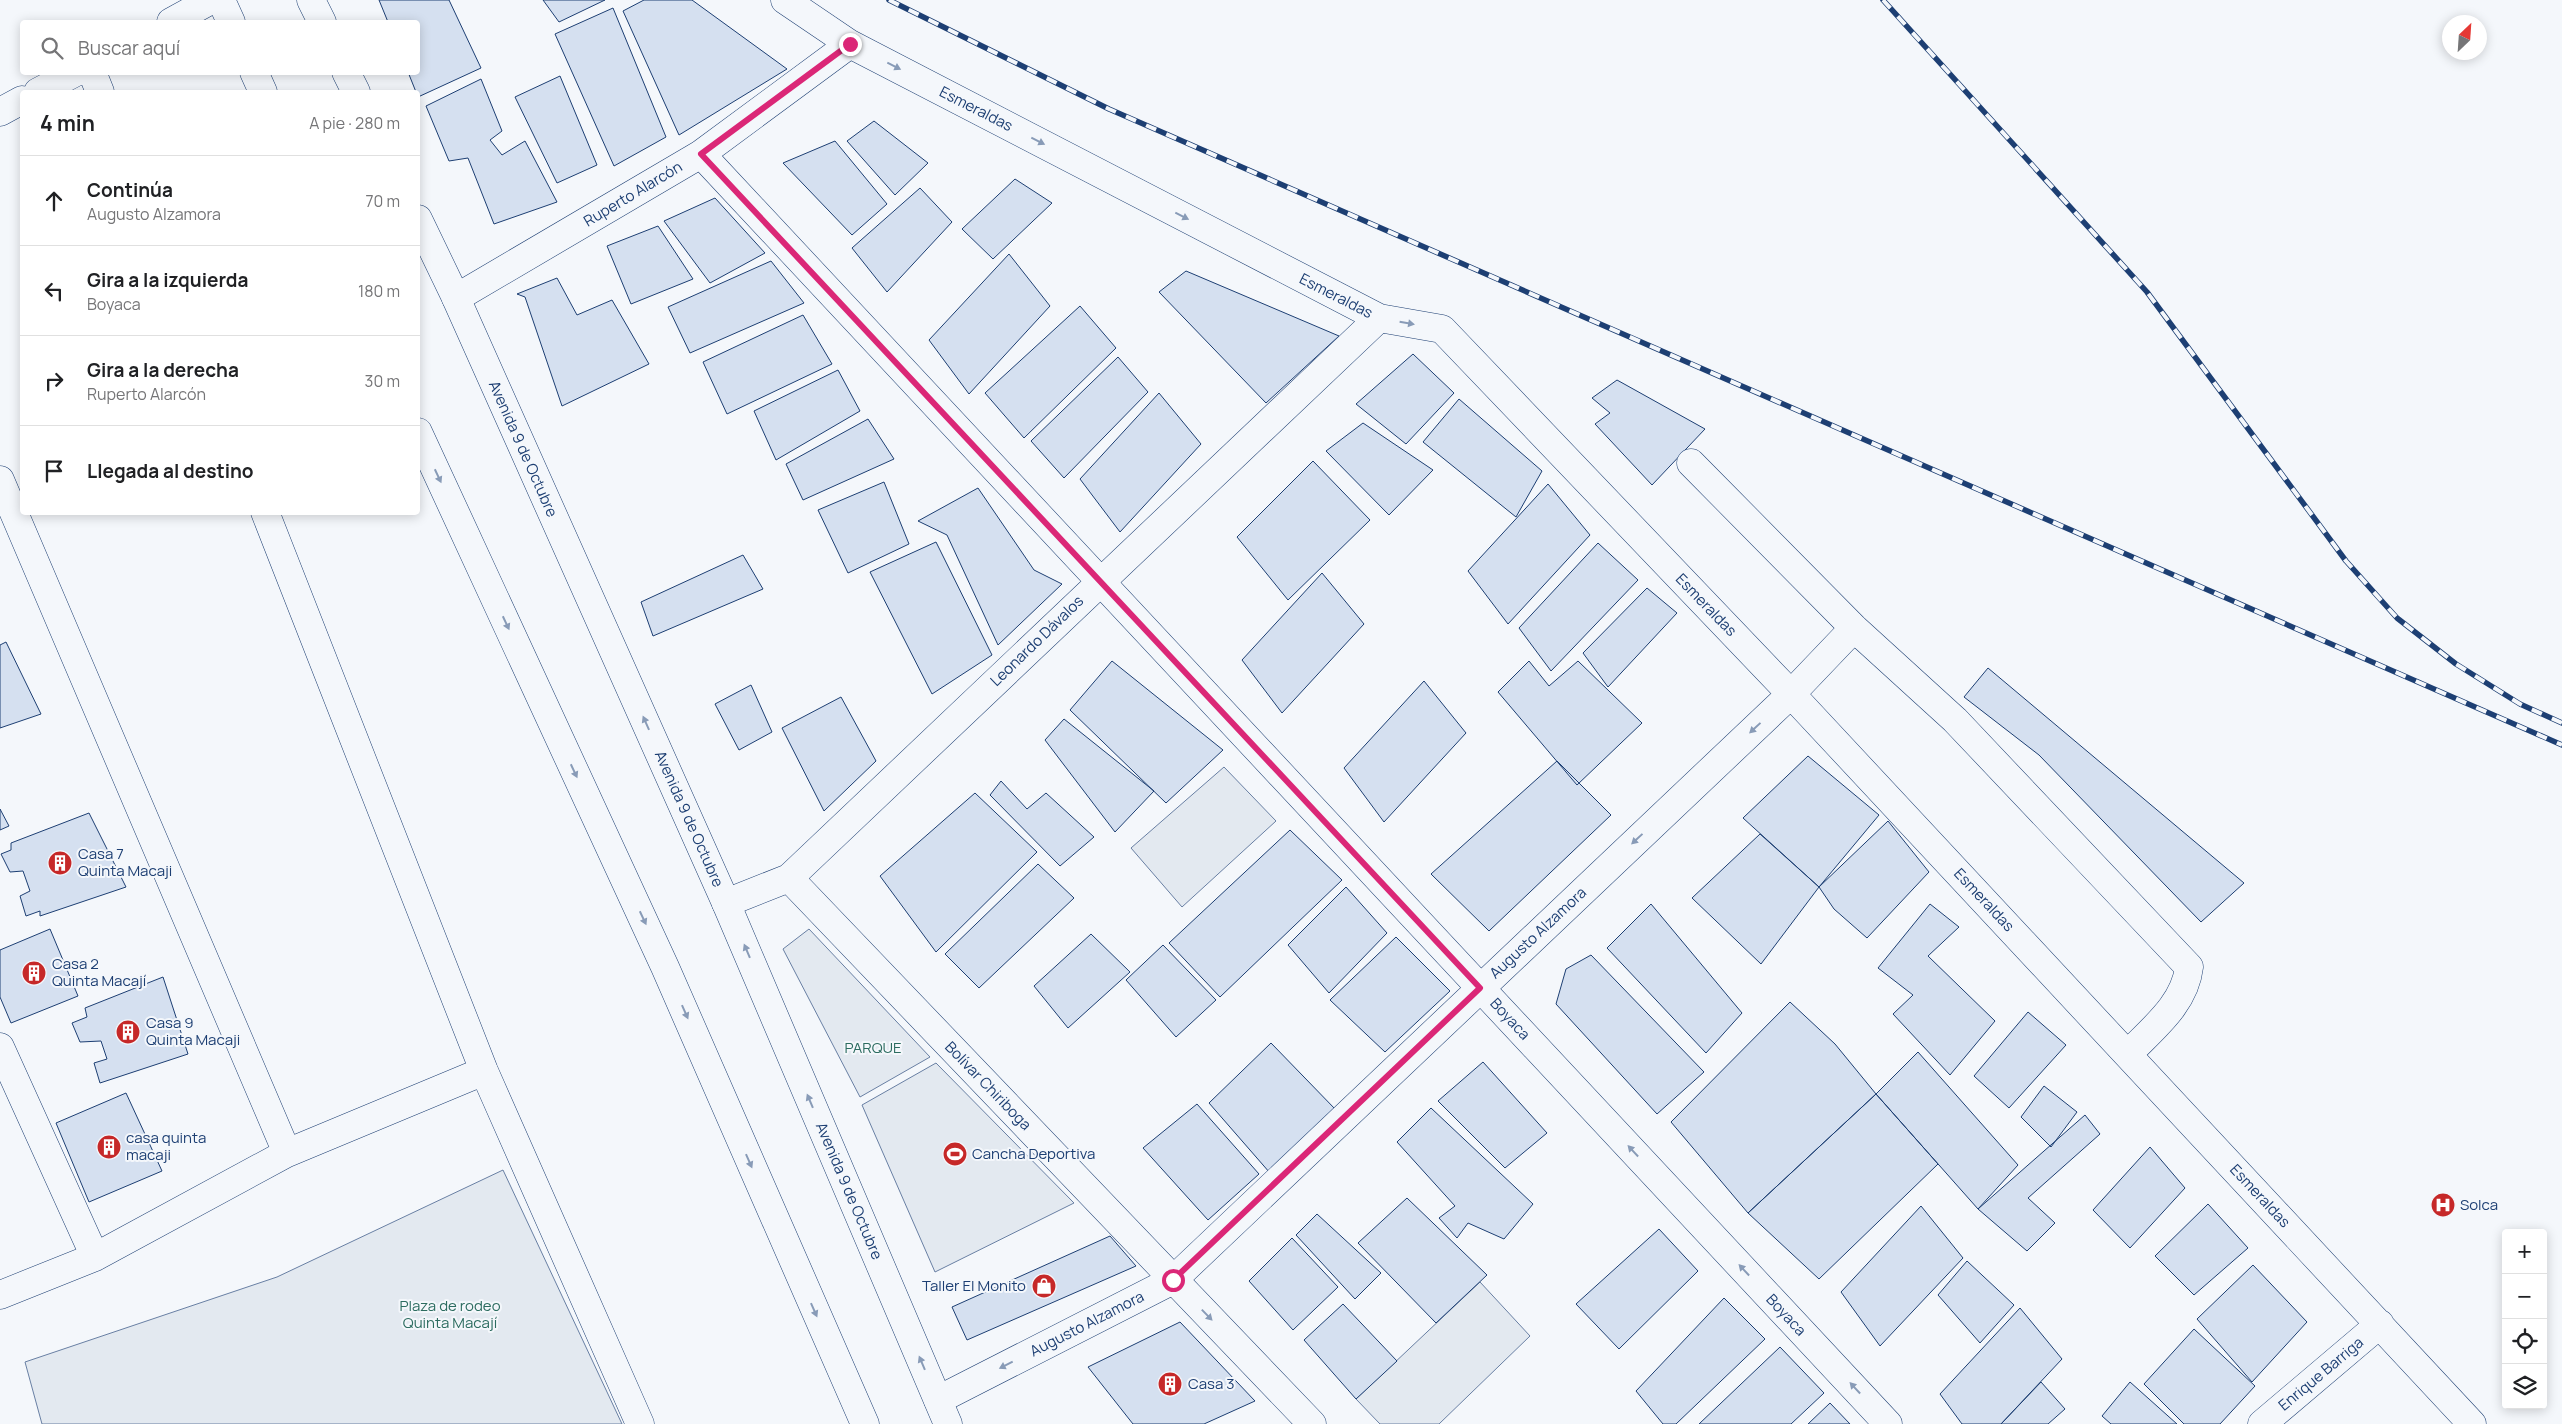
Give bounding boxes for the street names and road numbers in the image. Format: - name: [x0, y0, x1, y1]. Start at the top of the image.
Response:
- street label: Esmeraldas: [936, 81, 1017, 136]
- street label: Ruperto Alarcón: [580, 156, 686, 231]
- street label: Esmeraldas: [1296, 268, 1377, 323]
- street label: Avenida 9 de Octubre: [484, 377, 563, 521]
- street label: Esmeraldas: [1671, 569, 1742, 641]
- street label: Leonardo Dávalos: [985, 591, 1088, 691]
- street label: Avenida 9 de Octubre: [650, 747, 729, 891]
- street label: Esmeraldas: [1949, 863, 2019, 936]
- street label: Augusto Alzamora: [1485, 882, 1591, 983]
- street label: Boyaca: [1486, 993, 1535, 1044]
- street label: Bolívar Chiriboga: [941, 1037, 1036, 1135]
- street label: Avenida 9 de Octubre: [811, 1119, 888, 1263]
- street label: Esmeraldas: [2225, 1159, 2295, 1232]
- street label: Augusto Alzamora: [1026, 1286, 1147, 1361]
- street label: Boyaca: [1762, 1289, 1811, 1340]
- street label: Enrique Barriga: [2274, 1332, 2368, 1415]

